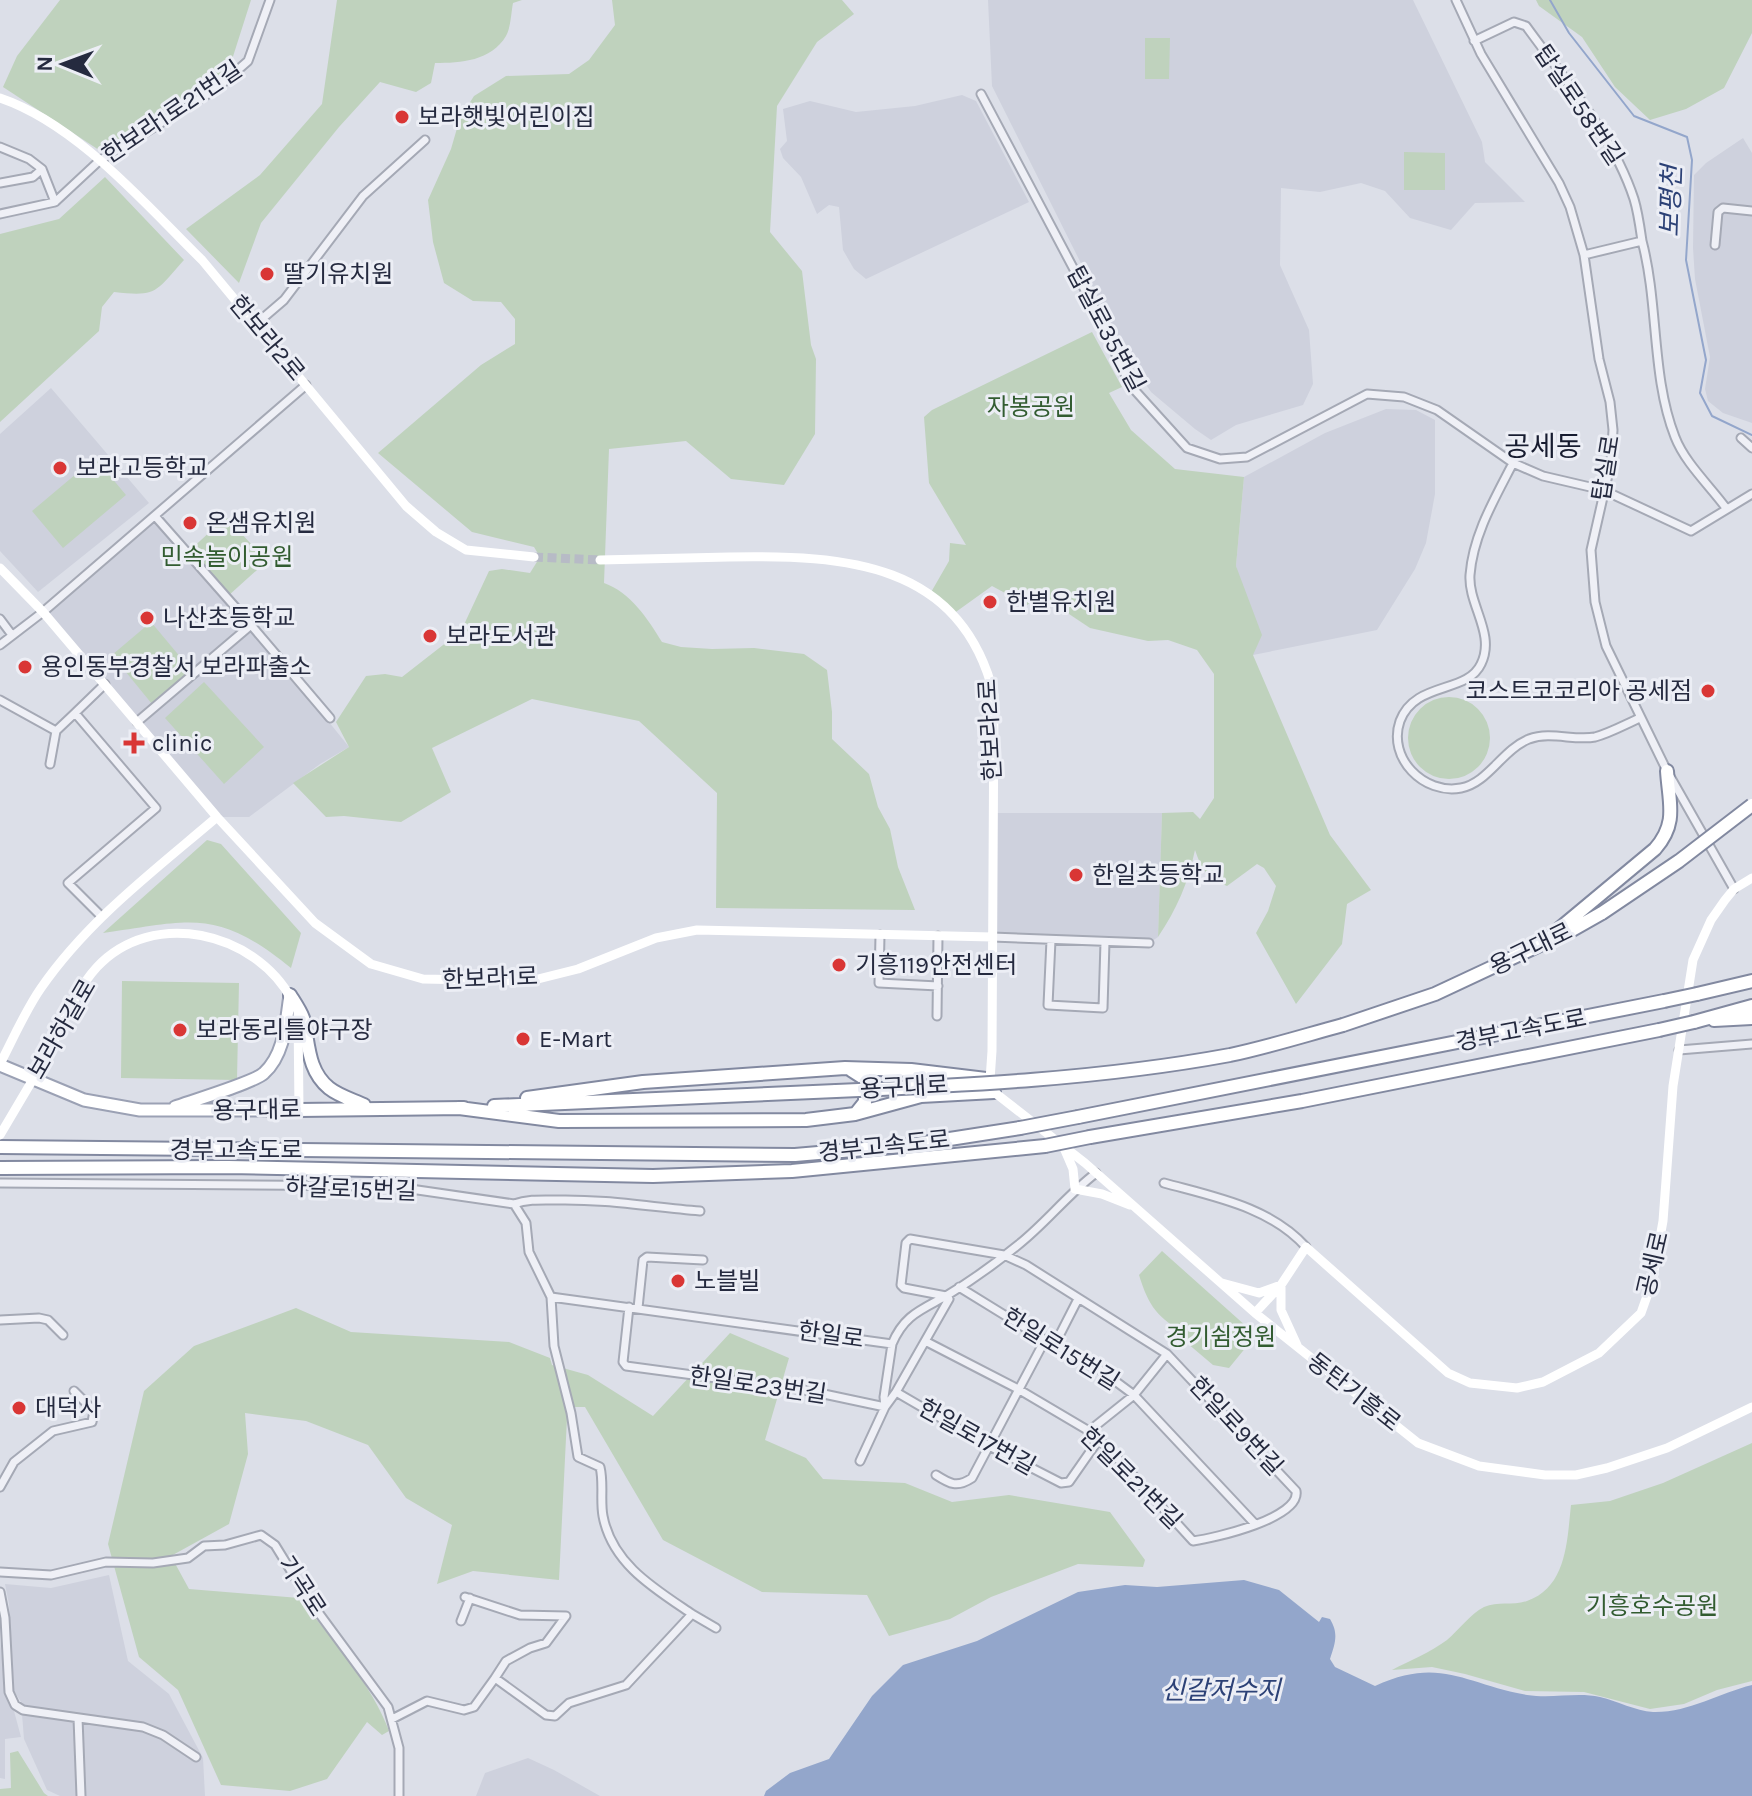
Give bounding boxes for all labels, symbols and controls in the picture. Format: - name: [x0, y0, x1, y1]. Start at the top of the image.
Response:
- north arrow: [24, 24, 104, 104]
- street label: 탑실로58번길: [1529, 40, 1629, 170]
- street label: 한보라1로21번길: [97, 55, 247, 169]
- text: N: [32, 56, 58, 72]
- place label: 보라햇빛어린이집: [418, 103, 595, 131]
- marker: 보라햇빛어린이집: [393, 108, 411, 126]
- water label: 보평천: [1654, 162, 1688, 237]
- place label: 딸기유치원: [283, 260, 393, 288]
- street label: 탑실로35번길: [1061, 261, 1151, 397]
- marker: 딸기유치원: [258, 265, 276, 283]
- street label: 한보라2로: [223, 290, 311, 386]
- park label: 자봉공원: [987, 393, 1075, 421]
- district label: 공세동: [1504, 430, 1582, 463]
- street label: 탑실로: [1587, 433, 1625, 503]
- place label: 보라고등학교: [76, 454, 208, 482]
- marker: 보라고등학교: [51, 459, 69, 477]
- place label: 온샘유치원: [206, 509, 316, 537]
- marker: 온샘유치원: [181, 514, 199, 532]
- park label: 민속놀이공원: [161, 543, 293, 571]
- place label: 한별유치원: [1006, 588, 1116, 616]
- marker: 한별유치원: [981, 593, 999, 611]
- place label: 나산초등학교: [163, 604, 295, 632]
- marker: 나산초등학교: [138, 609, 156, 627]
- place label: 보라도서관: [446, 622, 556, 650]
- marker: 보라도서관: [421, 627, 439, 645]
- place label: 용인동부경찰서 보라파출소: [41, 653, 312, 681]
- marker: 용인동부경찰서 보라파출소: [16, 658, 34, 676]
- place label: 코스트코코리아 공세점: [1466, 677, 1692, 705]
- street label: 한보라2로: [973, 678, 1007, 782]
- marker: 코스트코코리아 공세점: [1699, 682, 1717, 700]
- place label: clinic: [152, 729, 212, 757]
- marker: clinic: [123, 732, 145, 754]
- place label: 한일초등학교: [1092, 861, 1224, 889]
- marker: 한일초등학교: [1067, 866, 1085, 884]
- street label: 용구대로: [1485, 917, 1577, 981]
- place label: 기흥119안전센터: [855, 951, 1017, 979]
- marker: 기흥119안전센터: [830, 956, 848, 974]
- street label: 한보라1로: [441, 962, 539, 994]
- street label: 보라하갈로: [22, 974, 102, 1084]
- street label: 경부고속도로: [1453, 1004, 1589, 1056]
- place label: 보라동리틀야구장: [196, 1016, 373, 1044]
- marker: 보라동리틀야구장: [171, 1021, 189, 1039]
- place label: E-Mart: [539, 1025, 612, 1053]
- marker: E-Mart: [514, 1030, 532, 1048]
- street label: 용구대로: [859, 1071, 949, 1103]
- street label: 용구대로: [213, 1095, 301, 1125]
- street label: 경부고속도로: [817, 1125, 951, 1167]
- street label: 경부고속도로: [170, 1136, 302, 1164]
- street label: 하갈로15번길: [285, 1173, 417, 1205]
- street label: 공세로: [1632, 1229, 1674, 1299]
- place label: 노블빌: [694, 1267, 760, 1295]
- marker: 노블빌: [669, 1272, 687, 1290]
- street label: 한일로15번길: [998, 1302, 1124, 1396]
- street label: 한일로: [796, 1317, 866, 1353]
- park label: 경기쉼정원: [1166, 1323, 1276, 1351]
- street label: 동탄기흥로: [1302, 1347, 1406, 1437]
- street label: 한일로23번길: [687, 1361, 829, 1409]
- street label: 한일로9번길: [1183, 1371, 1289, 1481]
- street label: 한일로17번길: [914, 1393, 1040, 1481]
- place label: 대덕사: [35, 1394, 101, 1422]
- marker: 대덕사: [10, 1399, 28, 1417]
- street label: 한일로21번길: [1074, 1421, 1188, 1535]
- street label: 기곡로: [272, 1551, 332, 1621]
- park label: 기흥호수공원: [1586, 1592, 1718, 1620]
- water label: 신갈저수지: [1161, 1675, 1283, 1706]

